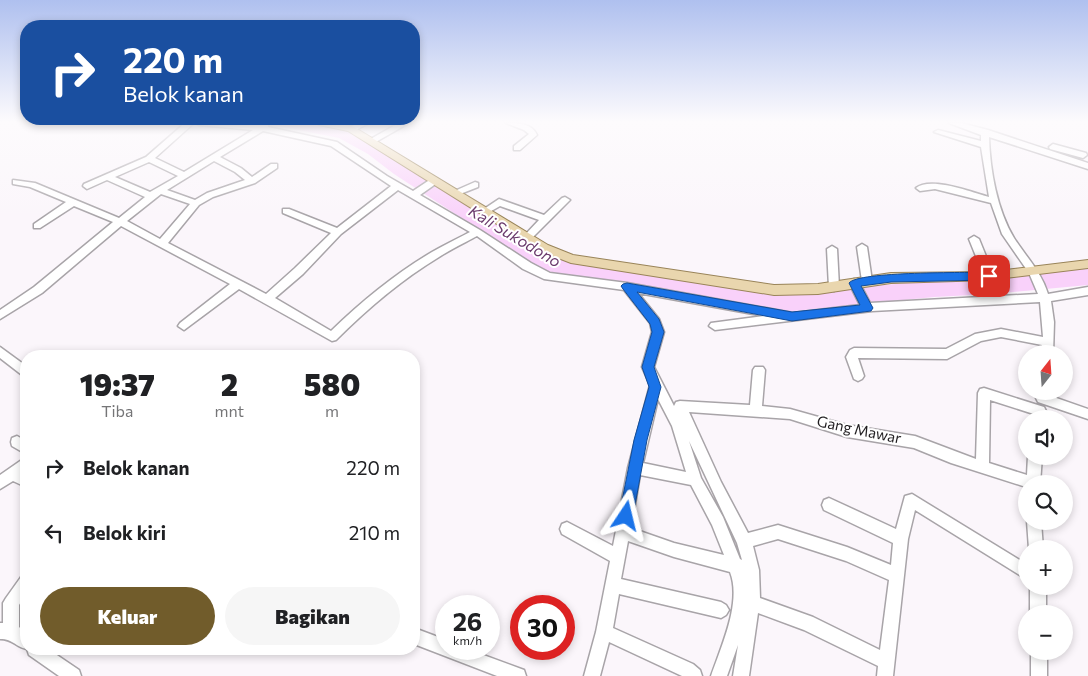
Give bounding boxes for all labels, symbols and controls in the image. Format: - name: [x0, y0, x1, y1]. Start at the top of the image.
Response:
- text: 220 m: [123, 37, 223, 80]
- icon: right: [40, 40, 105, 105]
- text: Belok kanan: [123, 80, 244, 107]
- water label: Kali Sukodono: [466, 201, 565, 271]
- pin: [968, 255, 1010, 297]
- icon: arrive: [975, 262, 1003, 290]
- north arrow: [1018, 345, 1072, 400]
- map controls: [1018, 345, 1073, 660]
- text: 19:37: [80, 365, 155, 402]
- text: 2: [221, 365, 238, 402]
- text: 580: [304, 365, 360, 402]
- text: Tiba: [101, 401, 133, 420]
- text: mnt: [214, 401, 244, 420]
- text: m: [325, 401, 339, 420]
- button: sound: [1018, 410, 1073, 465]
- street label: Gang Mawar: [815, 411, 903, 447]
- icon: right: [40, 454, 68, 482]
- text: Belok kanan: [83, 456, 190, 479]
- text: 220 m: [346, 456, 400, 479]
- button: search: [1018, 475, 1073, 530]
- position arrow: [599, 489, 651, 541]
- icon: left: [40, 519, 68, 547]
- text: Belok kiri: [83, 521, 166, 544]
- text: 210 m: [349, 521, 400, 544]
- button: +: [1018, 540, 1073, 595]
- button: Keluar: [40, 587, 215, 645]
- button: Bagikan: [225, 587, 400, 645]
- speed limit sign: 30: [510, 595, 575, 660]
- button: −: [1018, 605, 1073, 660]
- text: 26: [453, 606, 482, 636]
- text: km/h: [453, 633, 482, 647]

